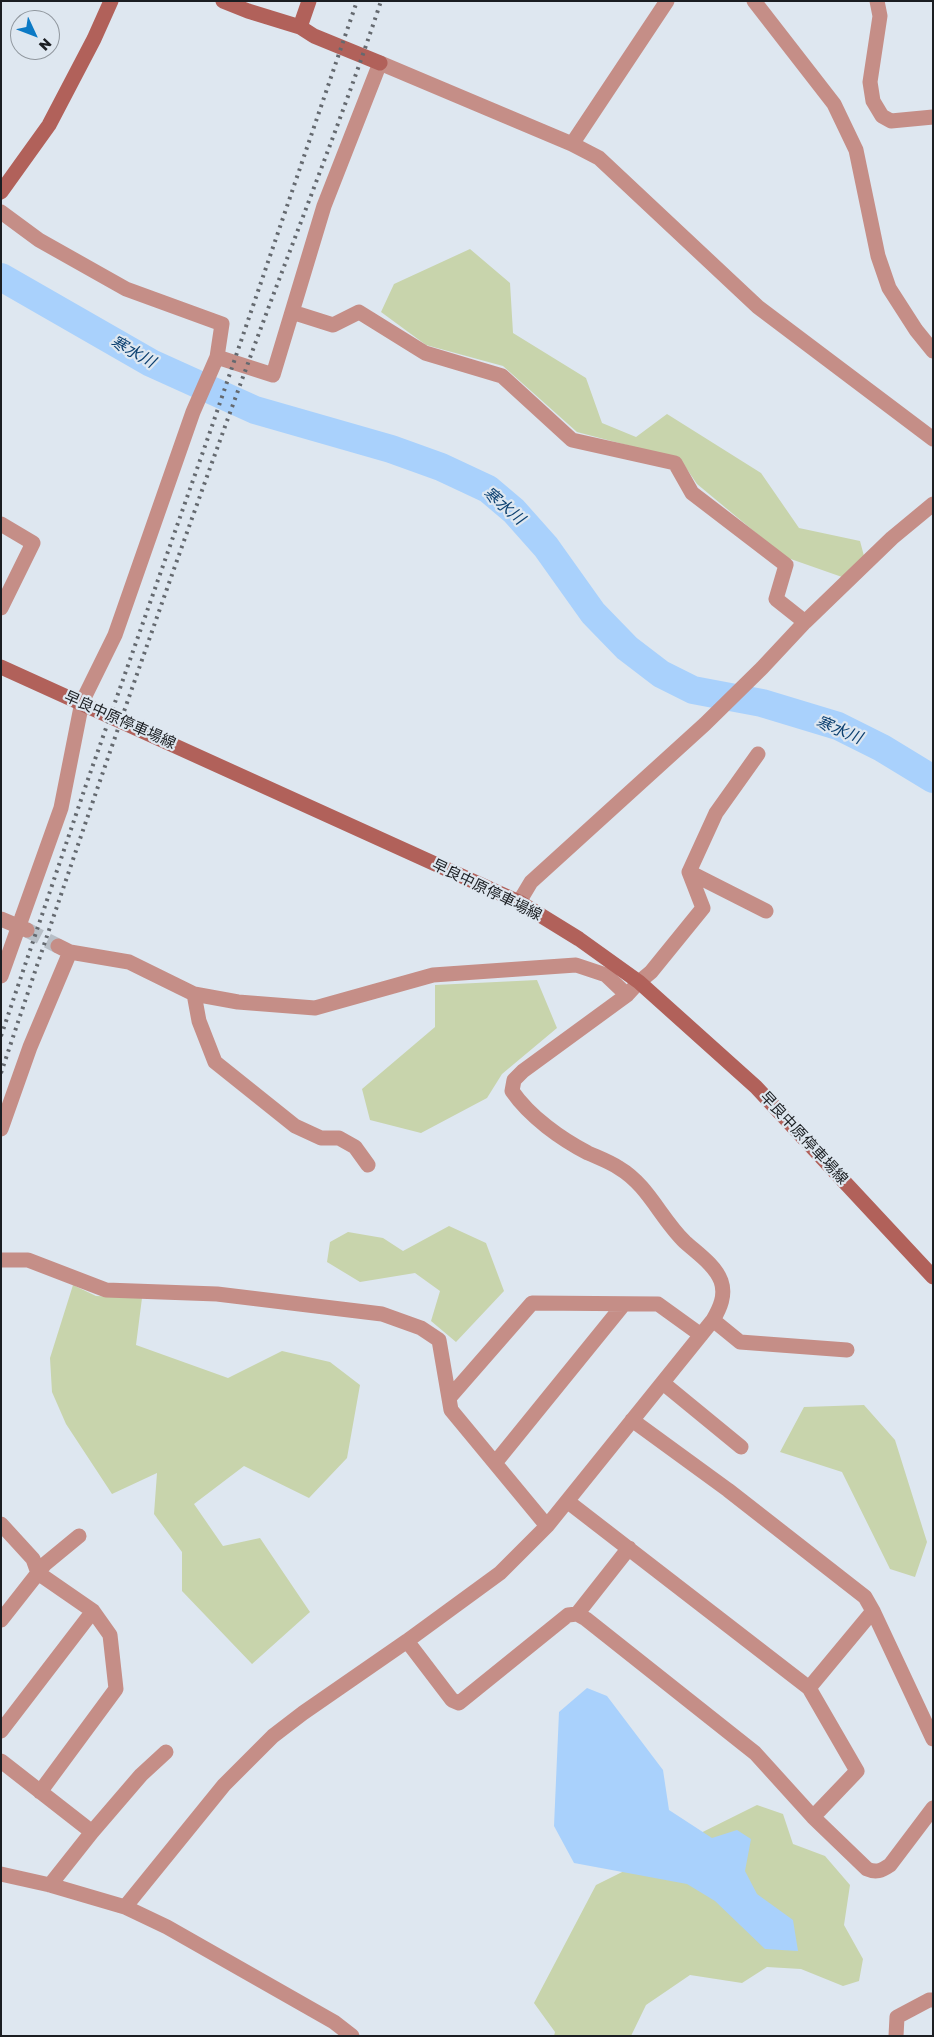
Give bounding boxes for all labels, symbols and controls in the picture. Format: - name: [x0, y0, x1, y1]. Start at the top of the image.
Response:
- north arrow: [10, 10, 60, 60]
- text: N: [36, 35, 55, 55]
- water label: 寒水川: [107, 332, 159, 372]
- water label: 寒水川: [479, 483, 529, 529]
- street label: 早良中原停車場線: [62, 687, 178, 753]
- water label: 寒水川: [813, 712, 865, 748]
- street label: 早良中原停車場線: [429, 856, 545, 924]
- street label: 早良中原停車場線: [756, 1088, 852, 1188]

